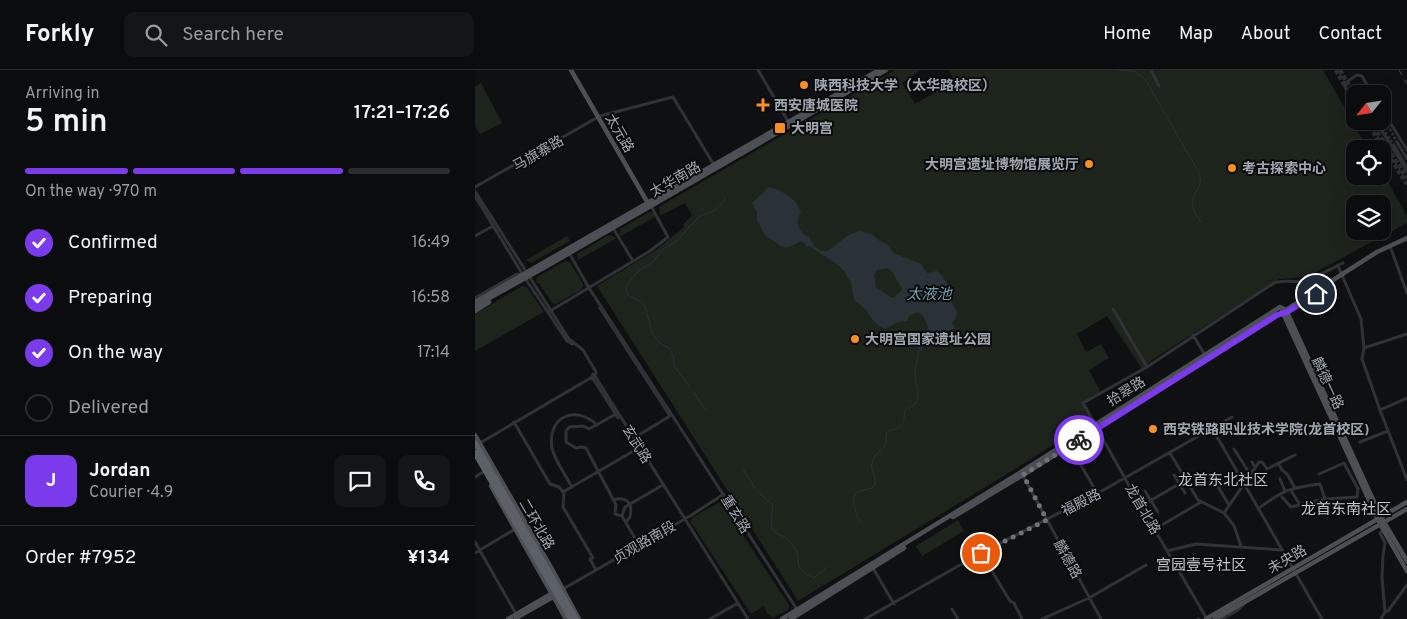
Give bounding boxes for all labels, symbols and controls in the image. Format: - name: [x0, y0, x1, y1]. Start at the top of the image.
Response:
- search box: [124, 12, 474, 57]
- text: Forkly: [25, 20, 94, 50]
- icon: search: [142, 21, 170, 49]
- text: Search here: [182, 23, 284, 47]
- text: Home: [1103, 23, 1151, 46]
- text: Map: [1179, 23, 1213, 46]
- text: About: [1241, 23, 1290, 46]
- text: Contact: [1318, 23, 1382, 46]
- place label: 陕西科技大学（太华路校区）: [814, 77, 996, 95]
- marker: 陕西科技大学（太华路校区）: [798, 79, 810, 91]
- text: Arriving in: [25, 84, 100, 104]
- north arrow: [1346, 85, 1391, 130]
- map controls: [1346, 85, 1391, 240]
- place label: 西安唐城医院: [774, 97, 858, 115]
- marker: 西安唐城医院: [756, 98, 770, 112]
- text: 17:21–17:26: [354, 101, 450, 125]
- text: 5 min: [25, 103, 108, 143]
- street label: 太元路: [601, 111, 637, 156]
- place label: 大明宫: [791, 120, 833, 138]
- marker: 大明宫: [773, 121, 787, 135]
- street label: 马旗寨路: [510, 132, 567, 176]
- button: locate: [1346, 140, 1391, 185]
- place label: 大明宫遗址博物馆展览厅: [925, 156, 1079, 174]
- street label: 太华南路: [647, 158, 704, 202]
- marker: 大明宫遗址博物馆展览厅: [1083, 158, 1095, 170]
- place label: 考古探索中心: [1242, 161, 1326, 178]
- marker: 考古探索中心: [1226, 162, 1238, 174]
- text: On the way · 970 m: [25, 182, 157, 202]
- button: layers: [1346, 195, 1391, 240]
- icon: check: [25, 229, 53, 257]
- text: Confirmed: [68, 231, 158, 255]
- text: 16:49: [412, 233, 450, 253]
- pin: [1295, 273, 1337, 315]
- icon: home: [1302, 280, 1330, 308]
- icon: check: [25, 284, 53, 312]
- text: Preparing: [68, 286, 152, 310]
- water label: 太液池: [906, 286, 953, 305]
- text: 16:58: [411, 288, 450, 308]
- place label: 大明宫国家遗址公园: [865, 331, 991, 349]
- marker: 大明宫国家遗址公园: [849, 333, 861, 345]
- icon: check: [25, 339, 53, 367]
- text: On the way: [68, 341, 163, 365]
- text: 17:14: [417, 343, 450, 363]
- street label: 麟德一路: [1307, 354, 1347, 413]
- street label: 拾翠路: [1104, 374, 1149, 411]
- text: Delivered: [68, 396, 149, 420]
- courier: [1054, 415, 1104, 465]
- place label: 西安铁路职业技术学院(龙首校区): [1163, 421, 1369, 439]
- street label: 玄武路: [617, 422, 655, 467]
- marker: 西安铁路职业技术学院(龙首校区): [1147, 423, 1159, 435]
- icon: bike: [1065, 426, 1093, 454]
- button: chat: [334, 455, 386, 507]
- button: phone: [398, 455, 450, 507]
- text: Jordan: [89, 459, 151, 483]
- text: J: [46, 469, 56, 493]
- district label: 龙首东北社区: [1178, 471, 1268, 491]
- street label: 龙首北路: [1120, 481, 1164, 538]
- text: Courier · 4.9: [89, 483, 173, 503]
- street label: 福殿路: [1059, 486, 1104, 520]
- street label: 重玄路: [716, 492, 754, 537]
- street label: 二环北路: [514, 496, 558, 553]
- district label: 龙首东南社区: [1301, 500, 1391, 520]
- street label: 贞观路南段: [610, 518, 679, 568]
- pin: [960, 532, 1002, 574]
- street label: 麟德路: [1049, 537, 1085, 582]
- icon: bag: [967, 539, 995, 567]
- street label: 未央路: [1265, 542, 1310, 578]
- text: Order #7952: [25, 546, 136, 570]
- text: ¥134: [407, 546, 450, 570]
- district label: 宫园壹号社区: [1156, 557, 1246, 576]

